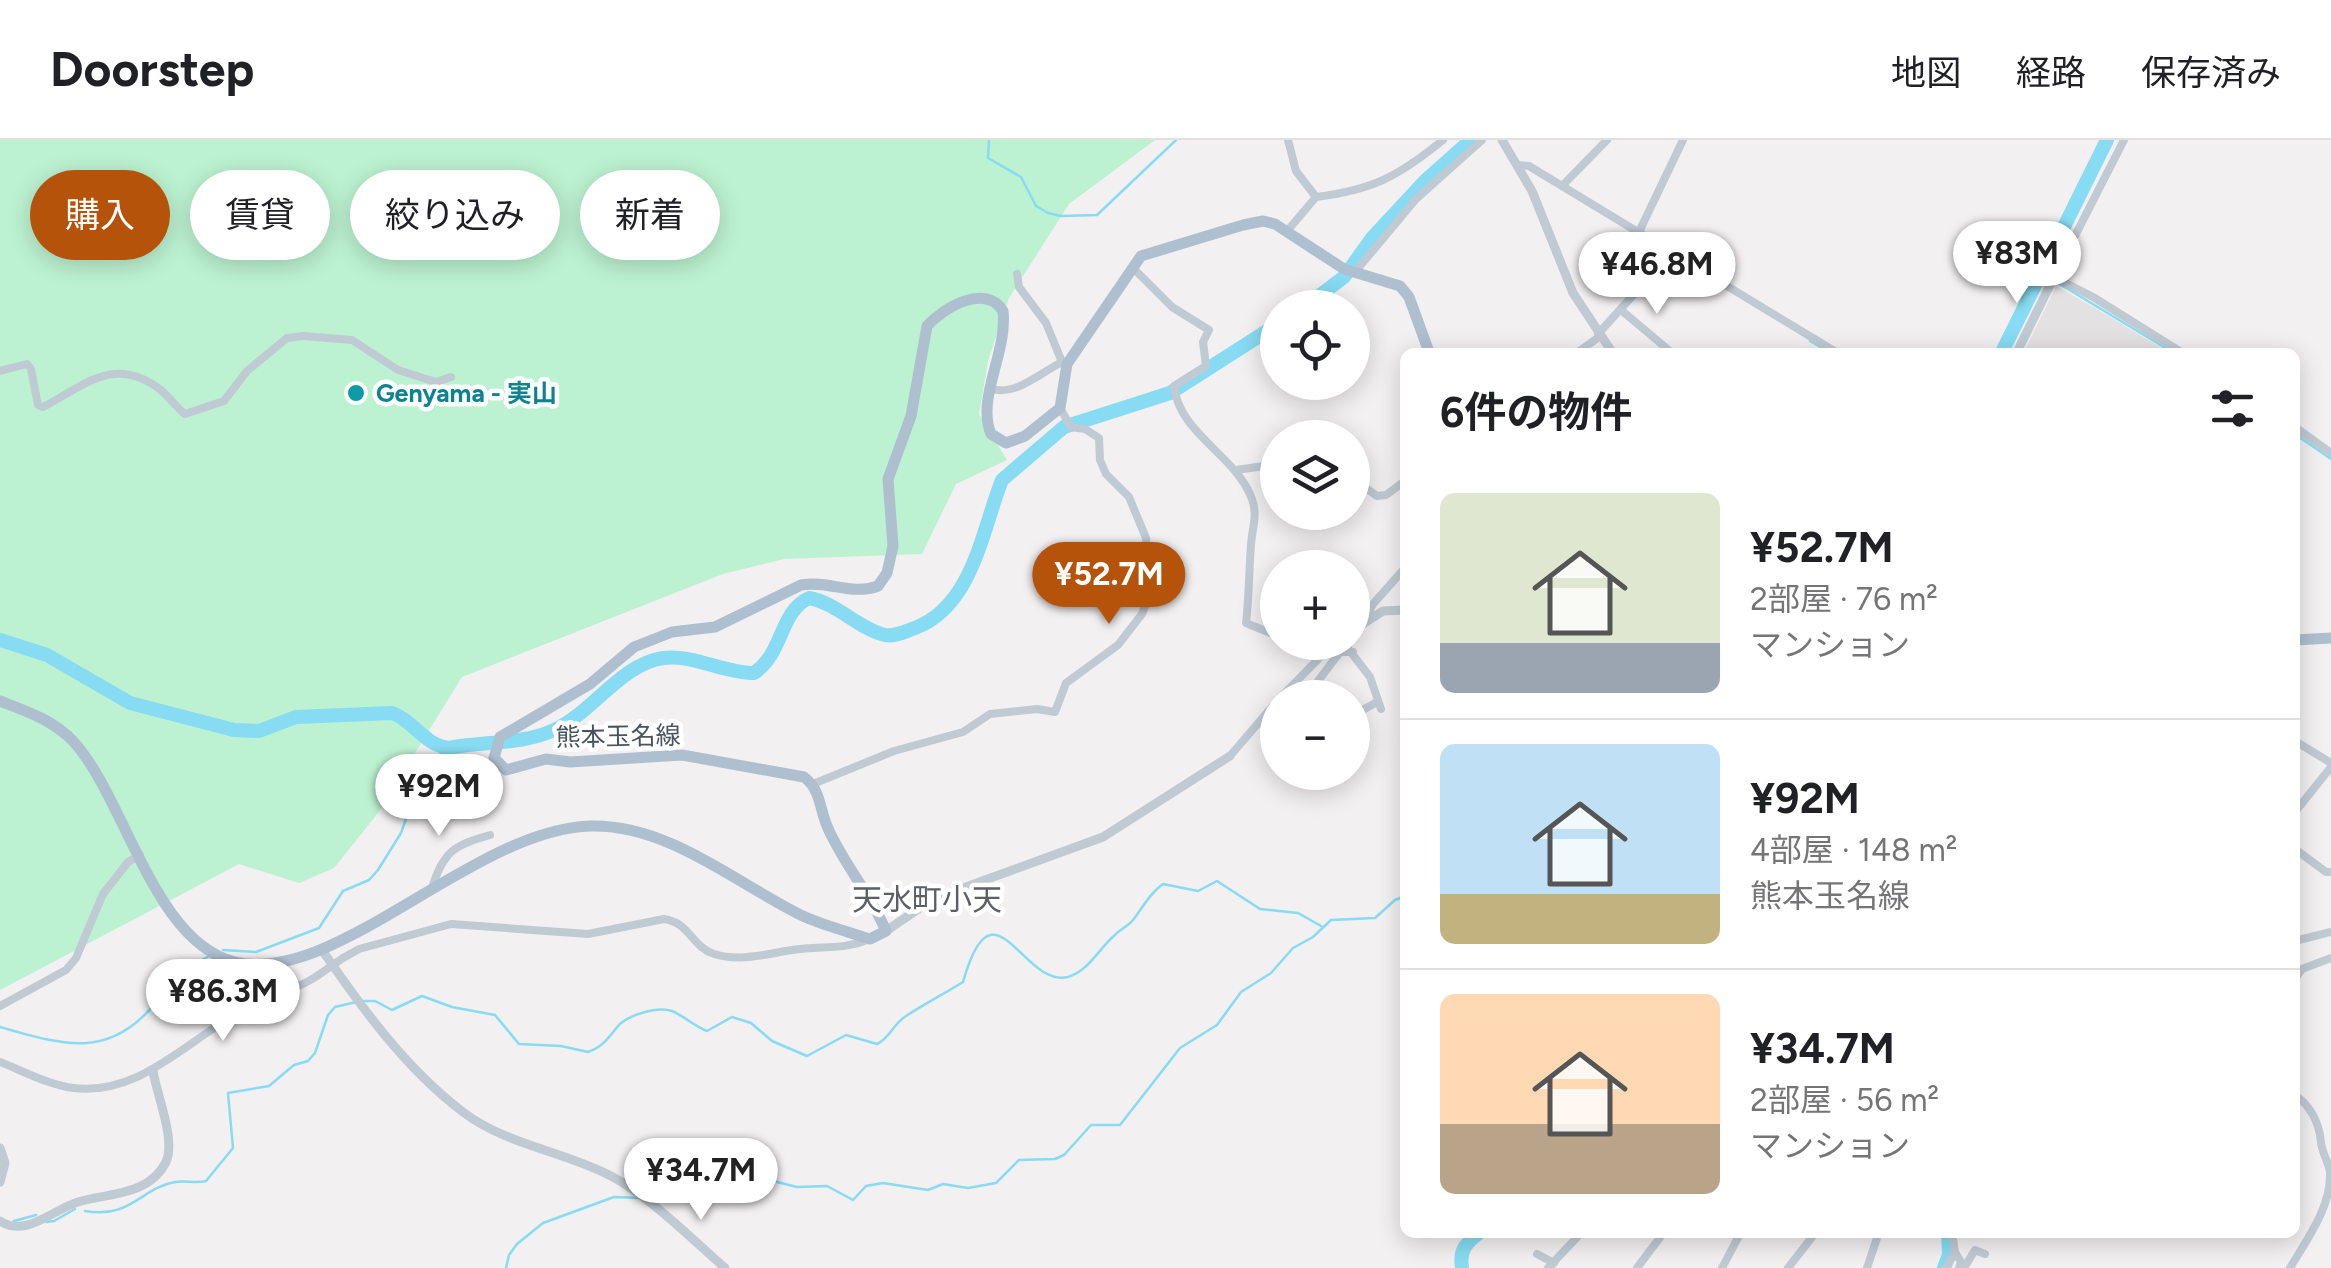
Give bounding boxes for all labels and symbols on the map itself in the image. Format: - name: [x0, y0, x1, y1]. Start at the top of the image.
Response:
- pin: ¥83M: [1958, 221, 2076, 306]
- pin: ¥46.8M: [1576, 232, 1738, 317]
- place label: Genyama - 実山: [376, 378, 557, 408]
- marker: Genyama - 実山: [345, 382, 367, 404]
- pin: ¥52.7M: [1028, 542, 1190, 627]
- street label: 熊本玉名線: [555, 720, 681, 752]
- pin: ¥92M: [380, 754, 498, 839]
- district label: 天水町小天: [852, 881, 1002, 918]
- pin: ¥86.3M: [142, 959, 304, 1044]
- pin: ¥34.7M: [620, 1138, 782, 1223]

